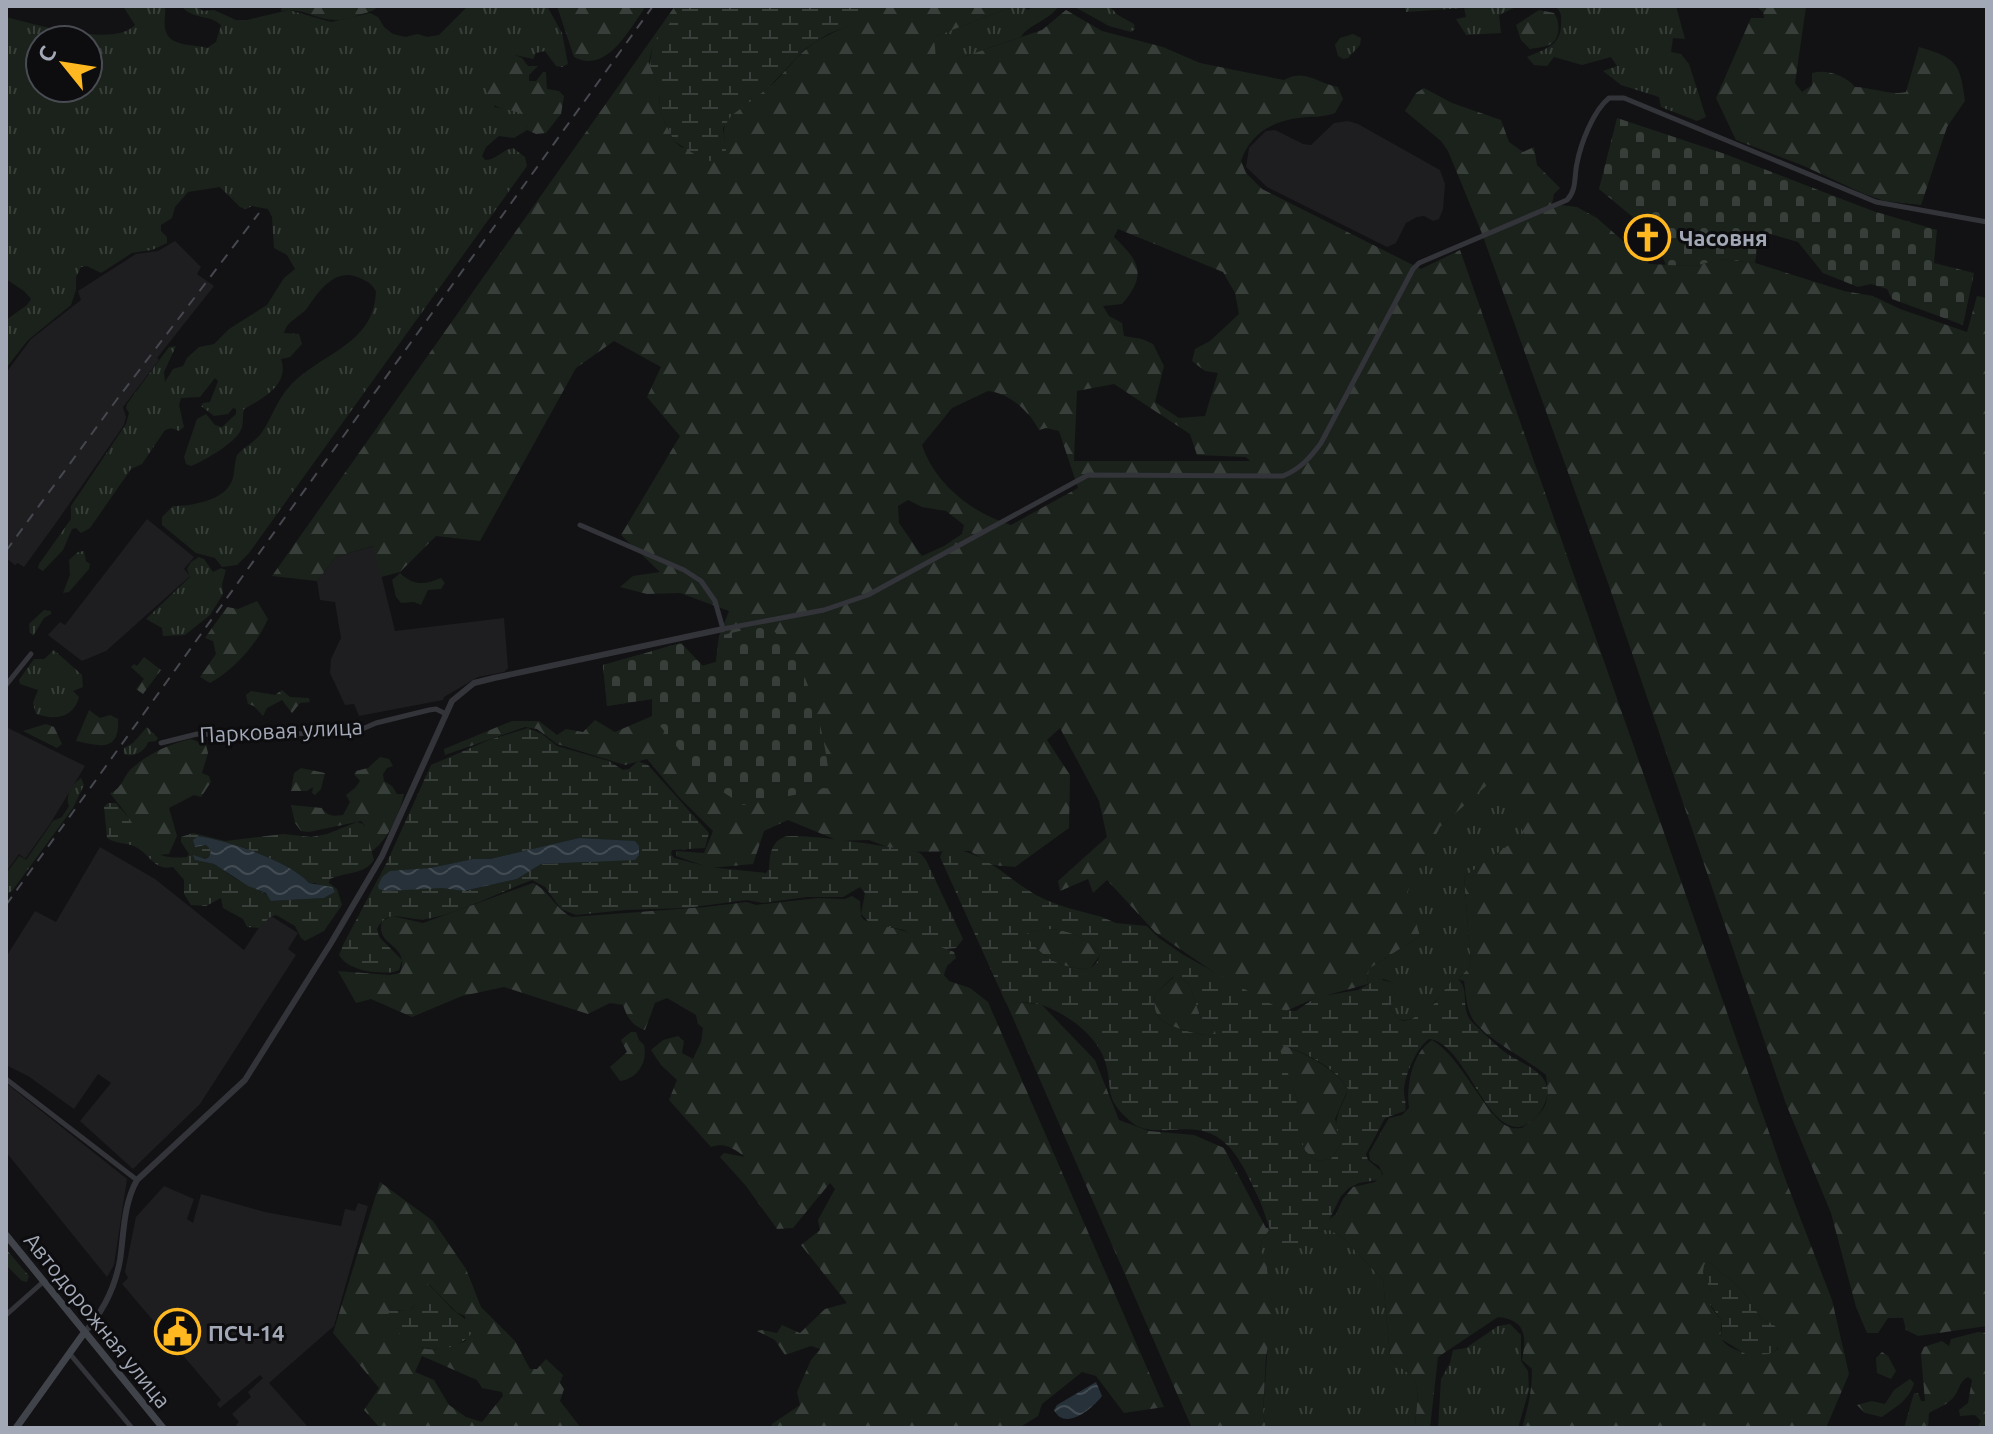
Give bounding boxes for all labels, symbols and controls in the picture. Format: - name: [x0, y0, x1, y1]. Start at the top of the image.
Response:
- north arrow: [24, 24, 104, 104]
- text: С: [32, 41, 61, 66]
- church icon: Часовня: [1624, 213, 1672, 261]
- place label: Часовня: [1679, 225, 1768, 250]
- street label: Парковая улица: [199, 713, 363, 747]
- street label: Автодорожная улица: [20, 1227, 176, 1413]
- public building icon: ПСЧ-14: [153, 1308, 201, 1356]
- place label: ПСЧ-14: [208, 1320, 285, 1345]

